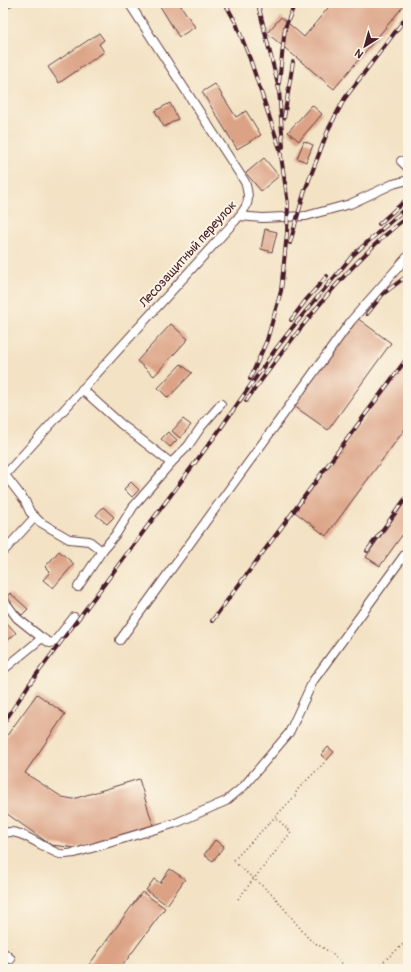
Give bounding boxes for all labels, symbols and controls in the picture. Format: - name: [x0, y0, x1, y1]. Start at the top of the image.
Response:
- north arrow: [345, 26, 385, 66]
- text: N: [352, 46, 366, 61]
- street label: Лесозащитный переулок: [135, 197, 240, 312]

